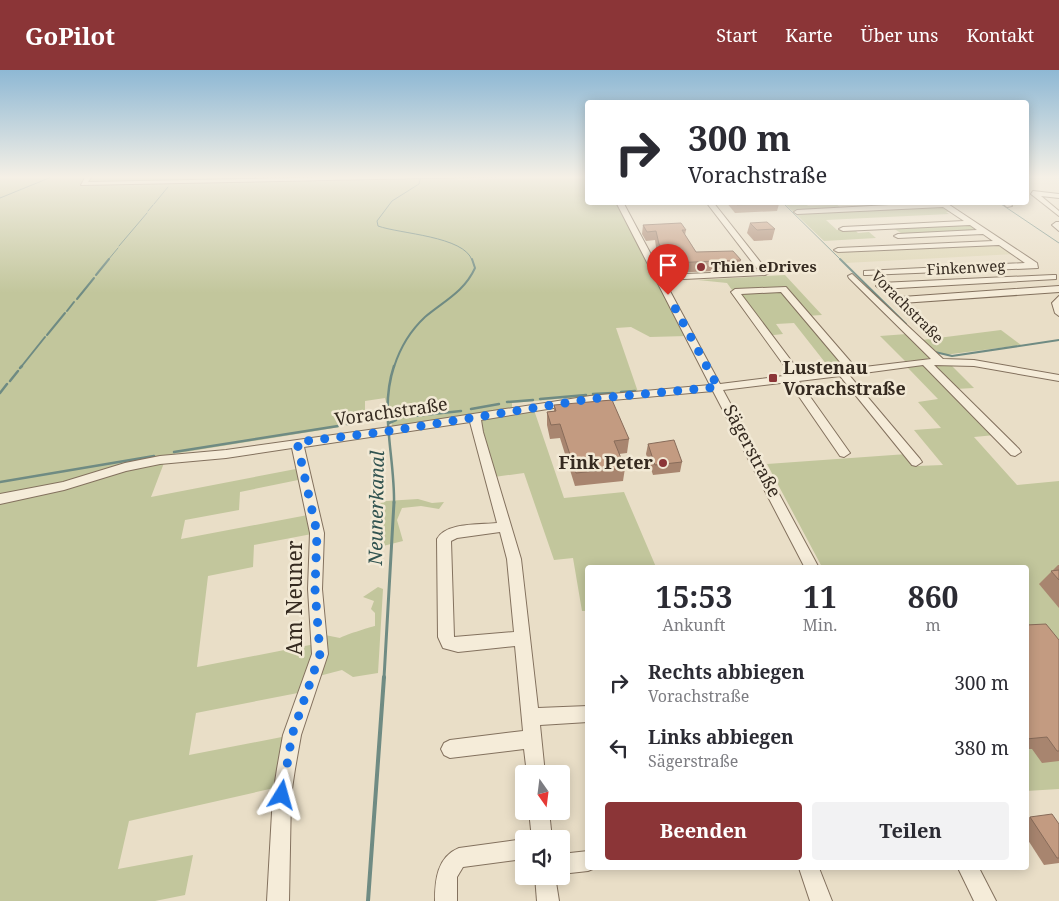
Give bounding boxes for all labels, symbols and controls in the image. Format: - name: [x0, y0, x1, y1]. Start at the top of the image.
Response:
- text: GoPilot: [25, 19, 115, 52]
- text: Start: [716, 23, 757, 47]
- text: Karte: [785, 23, 833, 47]
- text: Über uns: [861, 23, 938, 47]
- text: Kontakt: [966, 23, 1034, 47]
- text: 300 m: [688, 114, 791, 161]
- icon: right: [605, 120, 670, 185]
- text: Vorachstraße: [688, 159, 827, 189]
- pin: [647, 244, 689, 295]
- icon: arrive: [654, 251, 682, 279]
- street label: Finkenweg: [926, 255, 1006, 279]
- place label: Thien eDrives: [711, 256, 817, 276]
- marker: Thien eDrives: [695, 261, 707, 273]
- street label: Vorachstraße: [867, 266, 948, 347]
- place label: Lustenau Vorachstraße: [783, 355, 906, 400]
- marker: Lustenau Vorachstraße: [767, 372, 779, 384]
- street label: Vorachstraße: [333, 391, 449, 431]
- street label: Sägerstraße: [718, 400, 787, 501]
- water label: Neunerkanal: [362, 450, 390, 567]
- place label: Fink Peter: [559, 450, 654, 474]
- marker: Fink Peter: [657, 457, 669, 469]
- street label: Am Neuner: [280, 540, 308, 656]
- text: 15:53: [655, 576, 732, 617]
- text: 11: [803, 576, 837, 617]
- text: 860: [908, 576, 959, 617]
- text: Ankunft: [662, 614, 725, 636]
- text: Min.: [803, 614, 837, 636]
- text: m: [926, 614, 941, 636]
- text: Rechts abbiegen: [648, 659, 805, 685]
- icon: right: [605, 669, 633, 697]
- text: 300 m: [954, 670, 1009, 696]
- text: Vorachstraße: [648, 685, 749, 707]
- text: Links abbiegen: [648, 724, 794, 750]
- icon: left: [605, 734, 633, 762]
- text: 380 m: [954, 735, 1009, 761]
- text: Sägerstraße: [648, 750, 738, 772]
- north arrow: [515, 765, 570, 820]
- map controls: [515, 765, 570, 885]
- position arrow: [255, 768, 307, 820]
- button: Beenden: [605, 802, 802, 860]
- button: Teilen: [812, 802, 1009, 860]
- button: sound: [515, 830, 570, 885]

